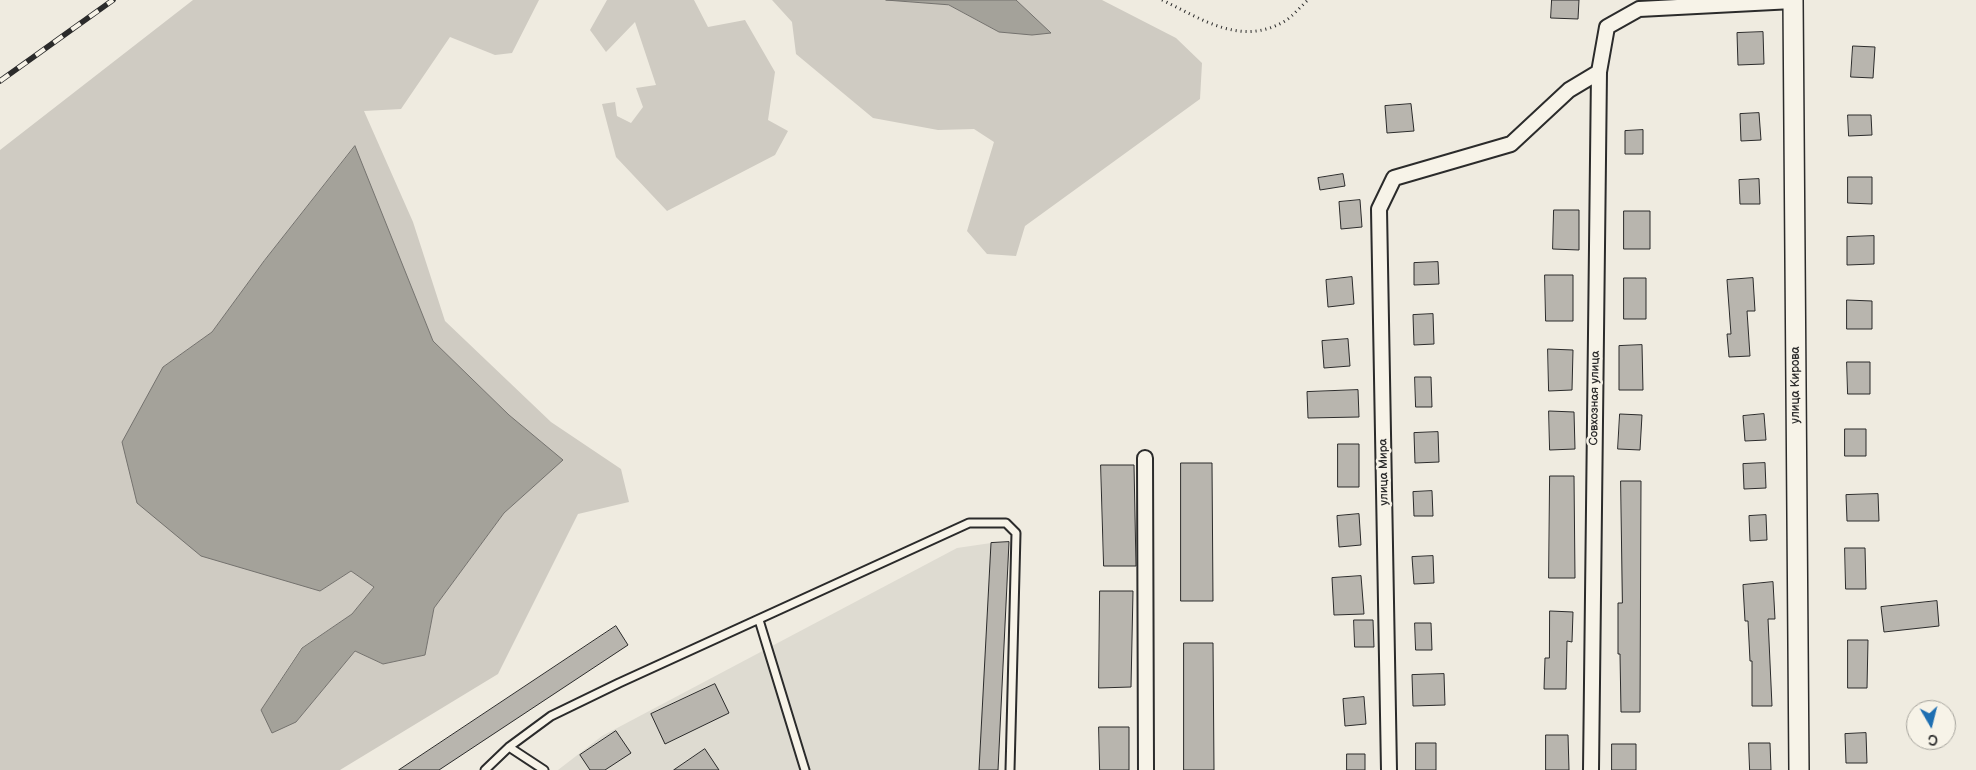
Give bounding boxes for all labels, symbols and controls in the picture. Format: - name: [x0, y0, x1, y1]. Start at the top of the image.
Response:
- street label: улица Кирова: [1789, 346, 1803, 424]
- street label: Совхозная улица: [1587, 350, 1603, 446]
- street label: улица Мира: [1376, 438, 1392, 506]
- north arrow: [1906, 700, 1956, 750]
- text: С: [1927, 730, 1939, 748]

